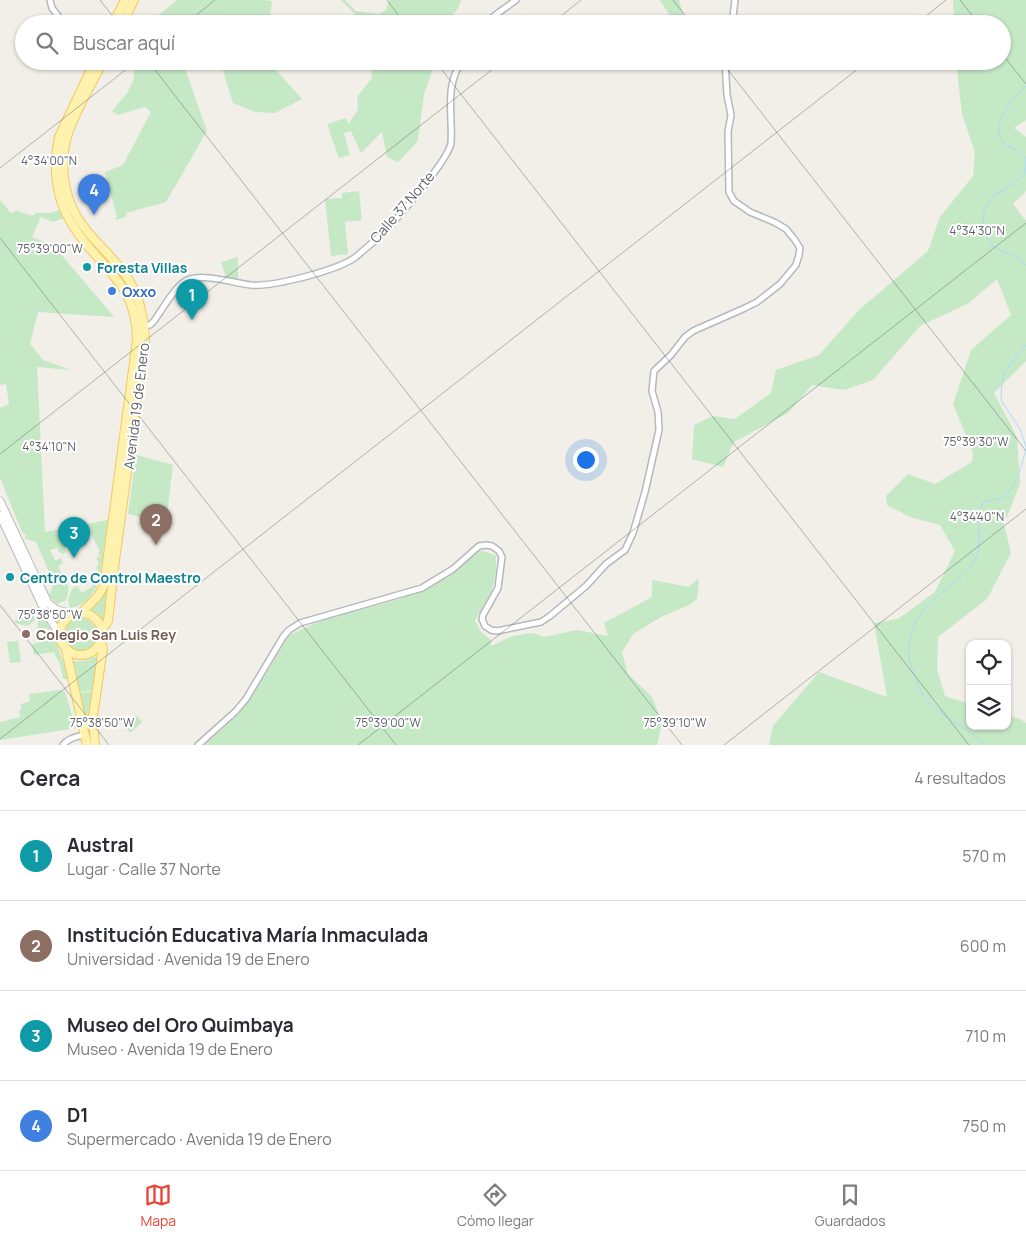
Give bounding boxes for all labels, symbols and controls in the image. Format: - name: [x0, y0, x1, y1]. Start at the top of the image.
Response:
- search box: [15, 15, 1011, 70]
- icon: search: [33, 29, 61, 57]
- text: Buscar aquí: [73, 30, 175, 56]
- text: 4°34'00"N: [21, 152, 77, 169]
- street label: Calle 37 Norte: [366, 167, 438, 247]
- pin: 4: [78, 174, 110, 215]
- text: 4°34'30"N: [949, 222, 1005, 239]
- text: 75°39'00"W: [17, 240, 84, 257]
- place label: Foresta Villas: [97, 258, 188, 277]
- marker: Foresta Villas: [81, 261, 93, 273]
- pin: 1: [176, 279, 208, 320]
- place label: Oxxo: [122, 282, 156, 301]
- marker: Oxxo: [106, 285, 118, 297]
- street label: Avenida 19 de Enero: [119, 342, 153, 470]
- text: 75°39'30"W: [944, 433, 1009, 450]
- text: 4°34'10"N: [22, 438, 76, 455]
- your location: [573, 447, 599, 473]
- pin: 2: [140, 504, 172, 545]
- text: 4°34'40"N: [950, 508, 1004, 525]
- pin: 3: [58, 517, 90, 558]
- place label: Centro de Control Maestro: [20, 568, 201, 587]
- marker: Centro de Control Maestro: [4, 571, 16, 583]
- text: 75°38'50"W: [18, 606, 83, 623]
- place label: Colegio San Luis Rey: [36, 625, 176, 644]
- marker: Colegio San Luis Rey: [20, 628, 32, 640]
- map controls: [966, 640, 1011, 730]
- button: locate: [966, 640, 1011, 685]
- button: layers: [966, 685, 1011, 730]
- text: 75°38'50"W: [70, 714, 135, 731]
- text: 75°39'00"W: [355, 714, 422, 731]
- text: 75°39'10"W: [644, 714, 707, 731]
- text: Cerca: [20, 764, 80, 792]
- text: 4 resultados: [914, 767, 1006, 789]
- text: Austral: [67, 832, 134, 858]
- text: 1: [32, 845, 40, 867]
- text: 570 m: [962, 845, 1006, 867]
- text: Lugar · Calle 37 Norte: [67, 858, 221, 880]
- text: Institución Educativa María Inmaculada: [67, 922, 428, 948]
- text: 2: [31, 935, 41, 957]
- text: 600 m: [960, 935, 1006, 957]
- text: Universidad · Avenida 19 de Enero: [67, 948, 310, 970]
- text: Museo del Oro Quimbaya: [67, 1012, 294, 1038]
- text: 3: [31, 1025, 41, 1047]
- text: 710 m: [965, 1025, 1006, 1047]
- text: Museo · Avenida 19 de Enero: [67, 1038, 273, 1060]
- text: D1: [67, 1102, 89, 1128]
- text: 4: [31, 1115, 41, 1137]
- text: 750 m: [962, 1115, 1006, 1137]
- text: Supermercado · Avenida 19 de Enero: [67, 1128, 332, 1150]
- tab: Mapa: [140, 1181, 176, 1230]
- tab: Cómo llegar: [457, 1181, 534, 1230]
- tab: Guardados: [815, 1181, 886, 1230]

